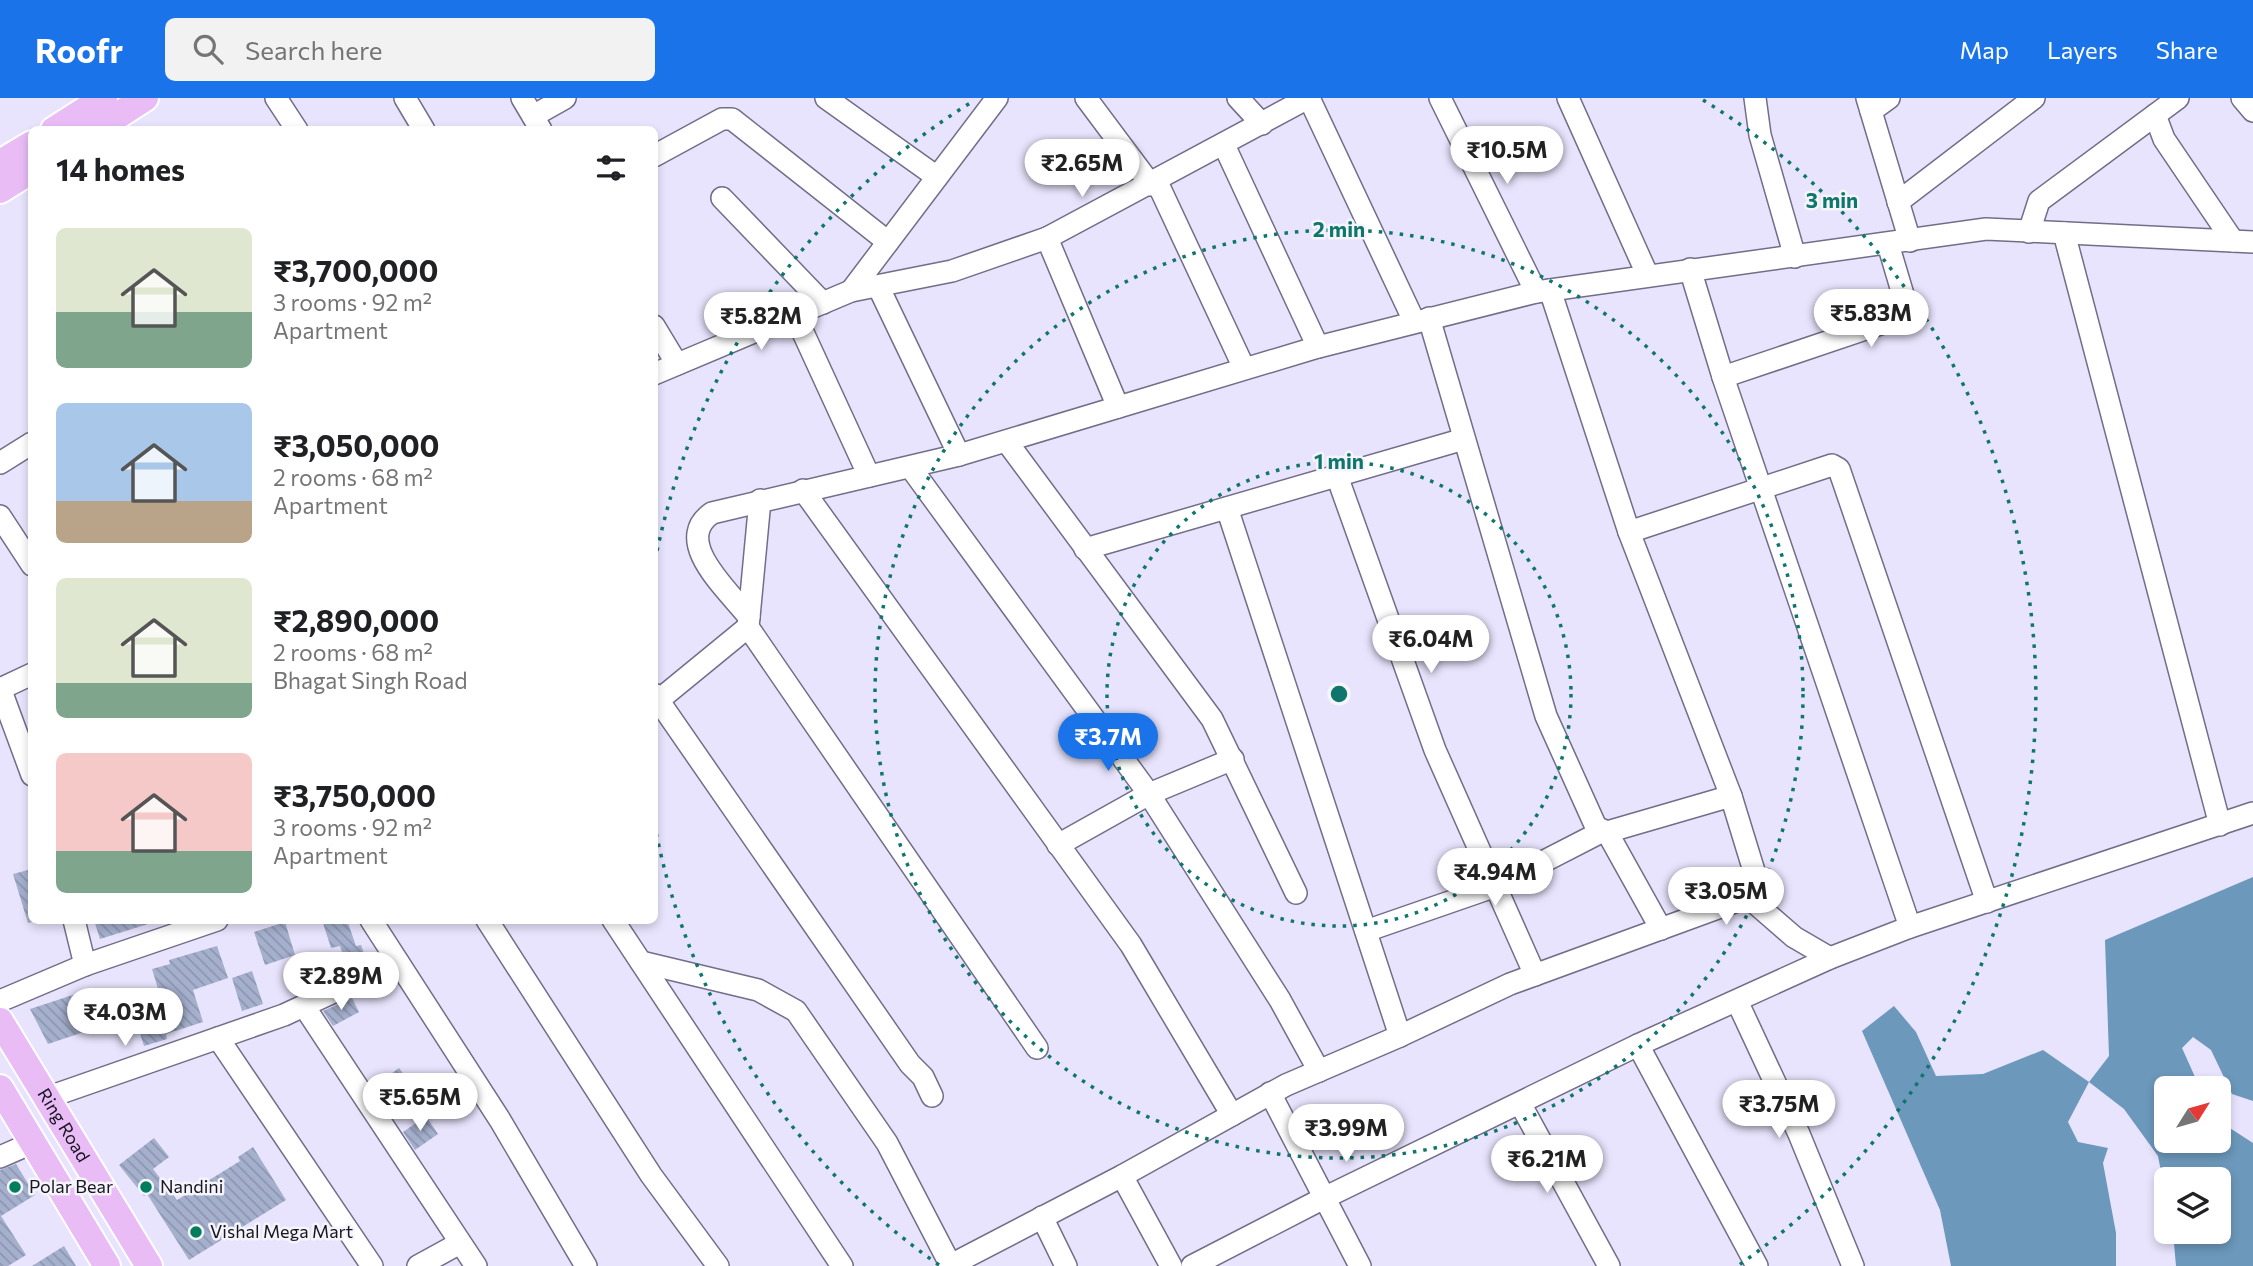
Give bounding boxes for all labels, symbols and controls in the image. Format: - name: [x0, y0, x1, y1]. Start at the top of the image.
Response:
- search box: [165, 18, 655, 81]
- text: Roofr: [35, 29, 123, 70]
- icon: search: [189, 30, 227, 68]
- text: Search here: [245, 34, 383, 65]
- text: Map: [1960, 35, 2009, 64]
- text: Layers: [2047, 35, 2118, 64]
- text: Share: [2156, 35, 2218, 64]
- pin: ₹10.5M: [1450, 126, 1564, 186]
- text: ₹10.5M: [1466, 135, 1548, 163]
- pin: ₹2.65M: [1025, 140, 1139, 199]
- text: ₹2.65M: [1041, 148, 1123, 176]
- icon: filters: [592, 149, 630, 187]
- text: 14 homes: [56, 150, 185, 187]
- text: 3 min: [1806, 187, 1858, 212]
- text: 2 min: [1313, 216, 1365, 241]
- text: ₹3,700,000: [273, 251, 438, 288]
- icon: home: [112, 256, 196, 340]
- text: 3 rooms · 92 m²: [273, 288, 432, 316]
- pin: ₹5.83M: [1814, 289, 1928, 349]
- pin: ₹5.82M: [704, 292, 818, 352]
- text: ₹5.83M: [1830, 298, 1912, 326]
- text: ₹5.82M: [720, 301, 802, 329]
- text: Apartment: [273, 316, 388, 344]
- text: ₹3,050,000: [273, 426, 440, 463]
- icon: home: [112, 431, 196, 515]
- text: 1 min: [1314, 448, 1364, 473]
- text: 2 rooms · 68 m²: [273, 463, 433, 491]
- text: Apartment: [273, 491, 388, 519]
- text: ₹2,890,000: [273, 601, 439, 638]
- icon: home: [112, 606, 196, 690]
- pin: ₹6.04M: [1374, 616, 1488, 675]
- text: ₹6.04M: [1388, 624, 1474, 652]
- text: 2 rooms · 68 m²: [273, 638, 433, 666]
- text: Bhagat Singh Road: [273, 666, 468, 694]
- centre of rings: [1327, 682, 1351, 706]
- pin: ₹3.7M: [1059, 714, 1157, 773]
- text: ₹3.7M: [1074, 722, 1142, 750]
- text: ₹3,750,000: [273, 776, 436, 813]
- icon: home: [112, 781, 196, 865]
- text: 3 rooms · 92 m²: [273, 813, 432, 841]
- text: Apartment: [273, 841, 388, 869]
- pin: ₹4.94M: [1438, 848, 1552, 908]
- text: ₹4.94M: [1453, 857, 1537, 885]
- pin: ₹3.05M: [1669, 868, 1783, 927]
- text: ₹3.05M: [1684, 876, 1768, 904]
- pin: ₹2.89M: [284, 953, 398, 1012]
- text: ₹2.89M: [299, 961, 383, 989]
- pin: ₹4.03M: [68, 988, 182, 1048]
- text: ₹4.03M: [83, 997, 167, 1025]
- pin: ₹5.65M: [363, 1074, 477, 1133]
- north arrow: [2154, 1076, 2231, 1153]
- map controls: [2154, 1076, 2231, 1244]
- pin: ₹3.75M: [1722, 1080, 1836, 1140]
- text: ₹5.65M: [379, 1082, 461, 1110]
- street label: Ring Road: [33, 1084, 95, 1166]
- text: ₹3.75M: [1738, 1089, 1820, 1117]
- pin: ₹3.99M: [1289, 1104, 1403, 1164]
- text: ₹3.99M: [1304, 1113, 1388, 1141]
- pin: ₹6.21M: [1490, 1136, 1604, 1195]
- text: ₹6.21M: [1507, 1144, 1587, 1172]
- button: layers: [2154, 1167, 2231, 1244]
- place label: Polar Bear: [29, 1175, 113, 1197]
- place label: Nandini: [160, 1175, 223, 1197]
- marker: Polar Bear: [7, 1179, 23, 1195]
- marker: Nandini: [138, 1179, 154, 1195]
- place label: Vishal Mega Mart: [210, 1220, 353, 1242]
- marker: Vishal Mega Mart: [188, 1224, 204, 1240]

